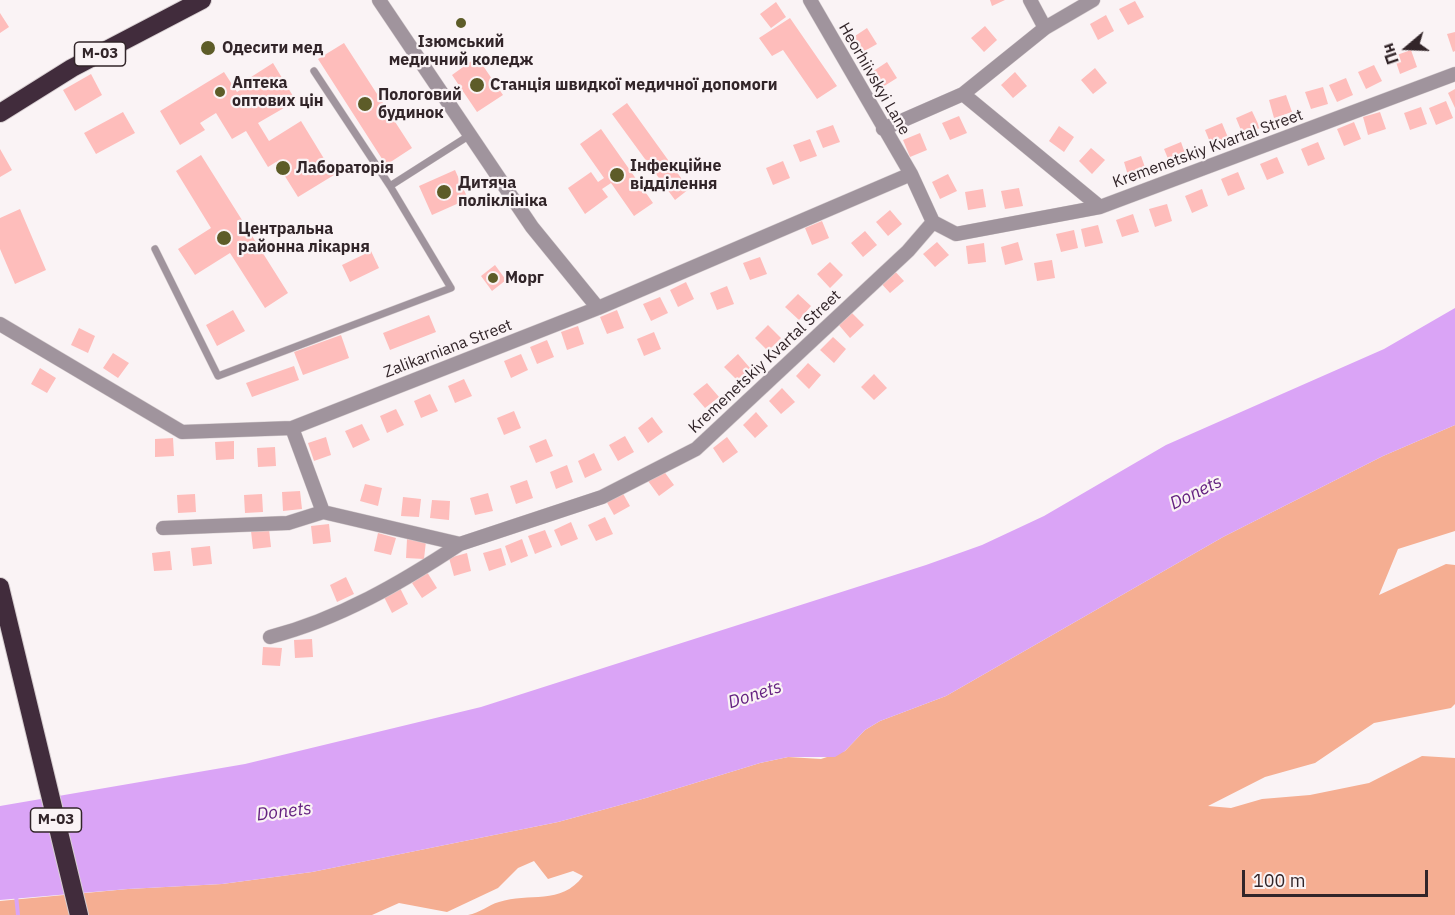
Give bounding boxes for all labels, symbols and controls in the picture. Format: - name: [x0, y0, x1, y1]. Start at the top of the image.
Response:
- marker: Ізюмський медичний коледж: [454, 16, 468, 30]
- north arrow: [1377, 18, 1437, 78]
- street label: Heorhiivskyi Lane: [834, 20, 914, 138]
- place label: Ізюмський медичний коледж: [389, 32, 533, 70]
- place label: Одесити мед: [222, 38, 323, 58]
- marker: Одесити мед: [199, 39, 217, 57]
- text: Пн: [1377, 41, 1403, 67]
- road number: М-03: [74, 42, 126, 66]
- place label: Аптека оптових цін: [232, 73, 324, 111]
- place label: Станція швидкої медичної допомоги: [490, 75, 778, 95]
- marker: Станція швидкої медичної допомоги: [468, 76, 486, 94]
- marker: Аптека оптових цін: [213, 85, 227, 99]
- place label: Пологовий будинок: [378, 85, 462, 123]
- marker: Пологовий будинок: [356, 95, 374, 113]
- street label: Kremenetskiy Kvartal Street: [1110, 106, 1306, 192]
- place label: Інфекційне відділення: [630, 156, 721, 194]
- place label: Лабораторія: [296, 158, 394, 178]
- marker: Лабораторія: [274, 159, 292, 177]
- marker: Інфекційне відділення: [608, 166, 626, 184]
- place label: Дитяча поліклініка: [458, 173, 547, 211]
- marker: Дитяча поліклініка: [435, 183, 453, 201]
- place label: Центральна районна лікарня: [238, 219, 370, 257]
- marker: Центральна районна лікарня: [215, 229, 233, 247]
- place label: Морг: [505, 268, 544, 288]
- marker: Морг: [486, 271, 500, 285]
- street label: Kremenetskiy Kvartal Street: [685, 286, 845, 438]
- street label: Zalikarniana Street: [381, 316, 515, 382]
- water label: Donets: [1166, 471, 1226, 515]
- water label: Donets: [725, 676, 785, 714]
- water label: Donets: [255, 798, 313, 826]
- road number: М-03: [31, 808, 82, 832]
- scale bar: [1245, 858, 1431, 896]
- text: 100 m: [1253, 869, 1305, 892]

